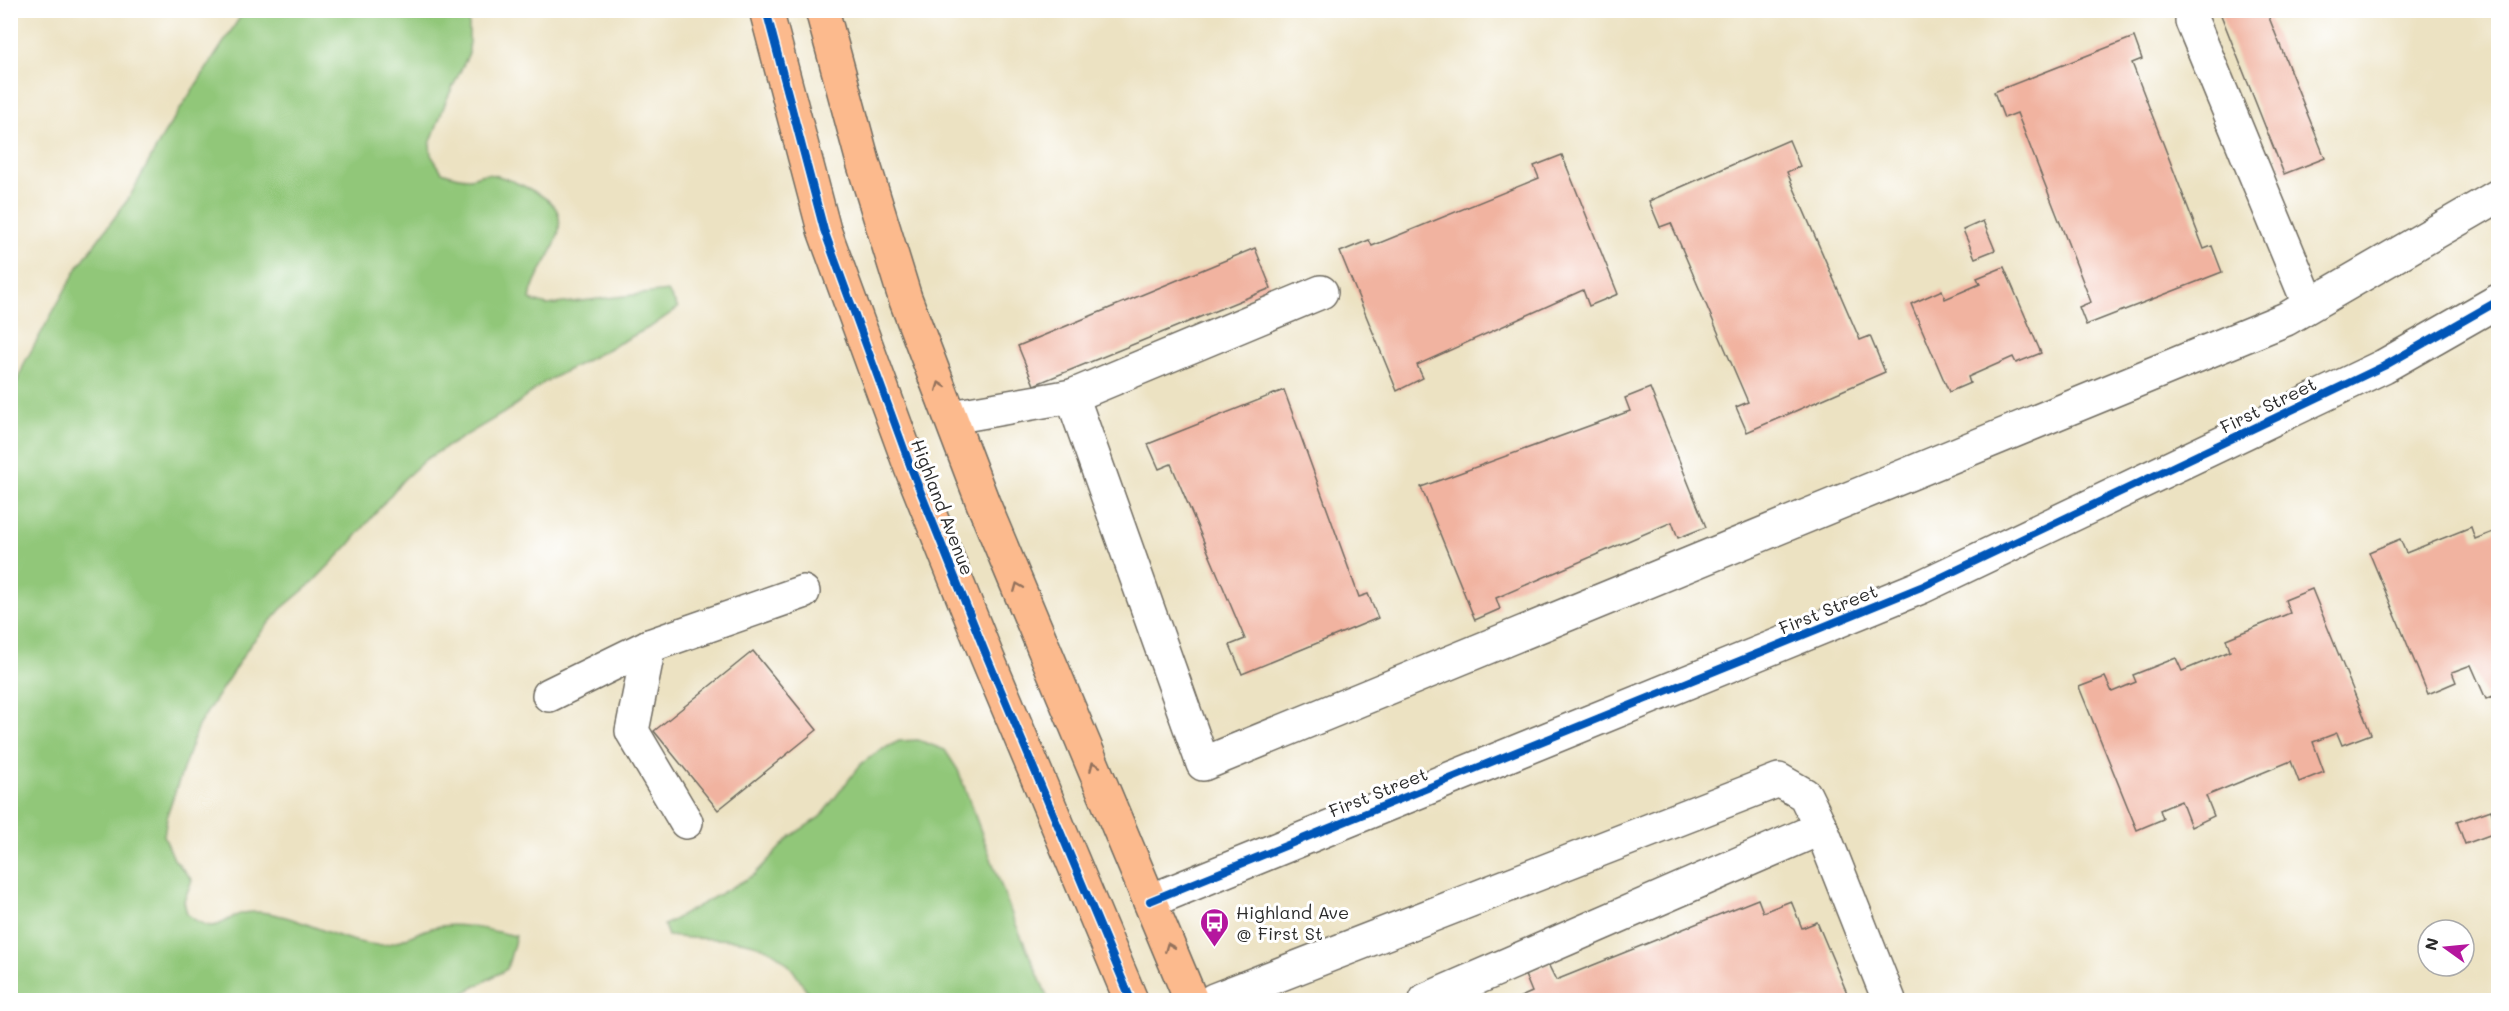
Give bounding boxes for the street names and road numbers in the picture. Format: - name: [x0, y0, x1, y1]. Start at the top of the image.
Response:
- street label: First Street: [2216, 371, 2320, 439]
- street label: Highland Avenue: [906, 435, 980, 579]
- street label: First Street: [1775, 578, 1881, 640]
- street label: First Street: [1325, 761, 1431, 823]

